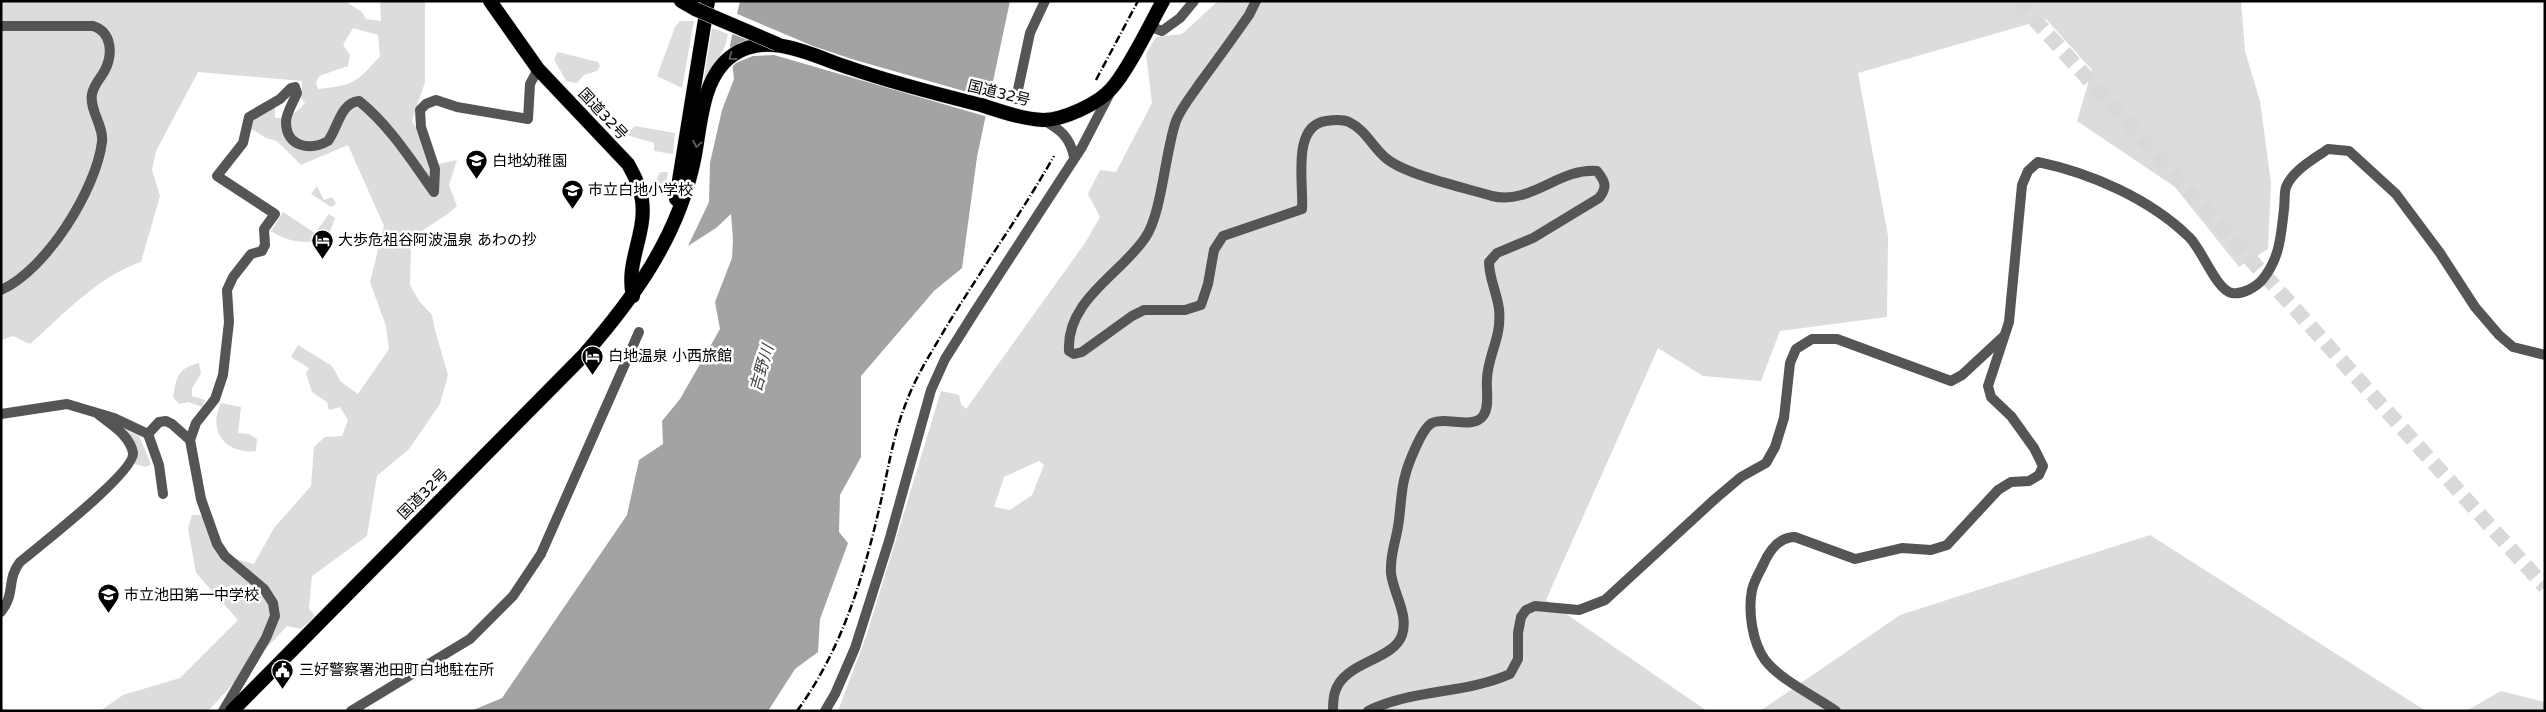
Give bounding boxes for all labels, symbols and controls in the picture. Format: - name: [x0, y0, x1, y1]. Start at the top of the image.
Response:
- one-way arrow: [728, 51, 738, 60]
- street label: 国道32号: [966, 77, 1032, 109]
- street label: 国道32号: [575, 85, 631, 143]
- one-way arrow: [693, 139, 703, 148]
- school or university icon: 白地幼稚園: [464, 149, 488, 180]
- place label: 白地幼稚園: [492, 152, 567, 170]
- school or university icon: 市立白地小学校: [560, 178, 584, 209]
- place label: 市立白地小学校: [588, 181, 693, 199]
- hotel icon: 大歩危祖谷阿波温泉 あわの抄: [310, 228, 334, 259]
- place label: 大歩危祖谷阿波温泉 あわの抄: [338, 231, 537, 249]
- water label: 吉野川: [746, 341, 779, 394]
- hotel icon: 白地温泉 小西旅館: [580, 344, 604, 375]
- place label: 白地温泉 小西旅館: [608, 347, 732, 365]
- street label: 国道32号: [394, 465, 452, 523]
- school or university icon: 市立池田第一中学校: [96, 583, 120, 614]
- place label: 市立池田第一中学校: [124, 586, 259, 604]
- public building icon: 三好警察署池田町白地駐在所: [271, 658, 295, 689]
- place label: 三好警察署池田町白地駐在所: [299, 661, 494, 679]

